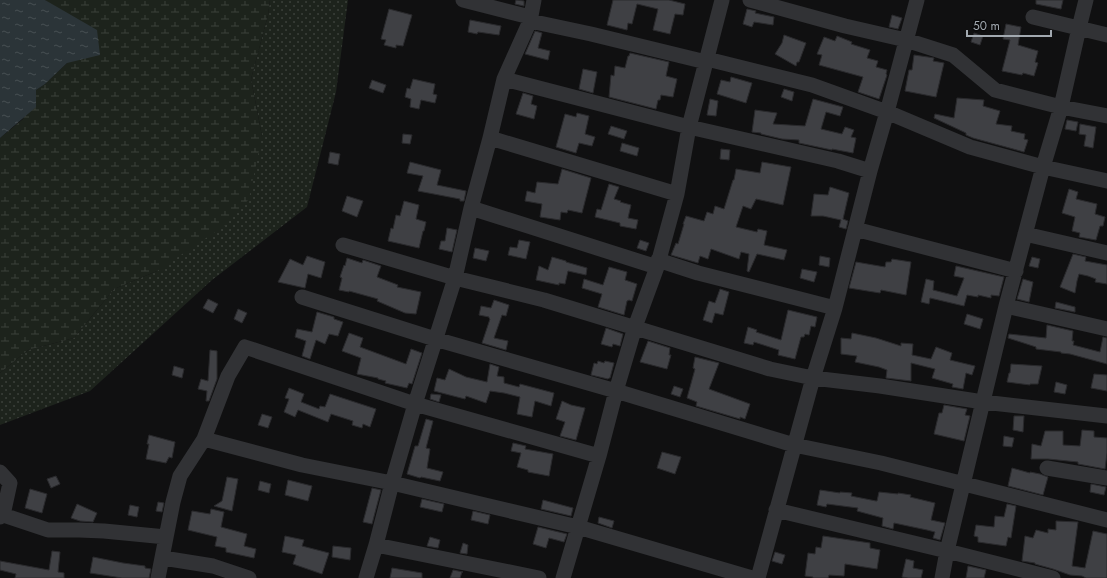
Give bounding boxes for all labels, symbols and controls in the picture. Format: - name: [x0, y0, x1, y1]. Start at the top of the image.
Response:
- scale bar: [967, 12, 1051, 38]
- text: 50 m: [973, 17, 1000, 35]

